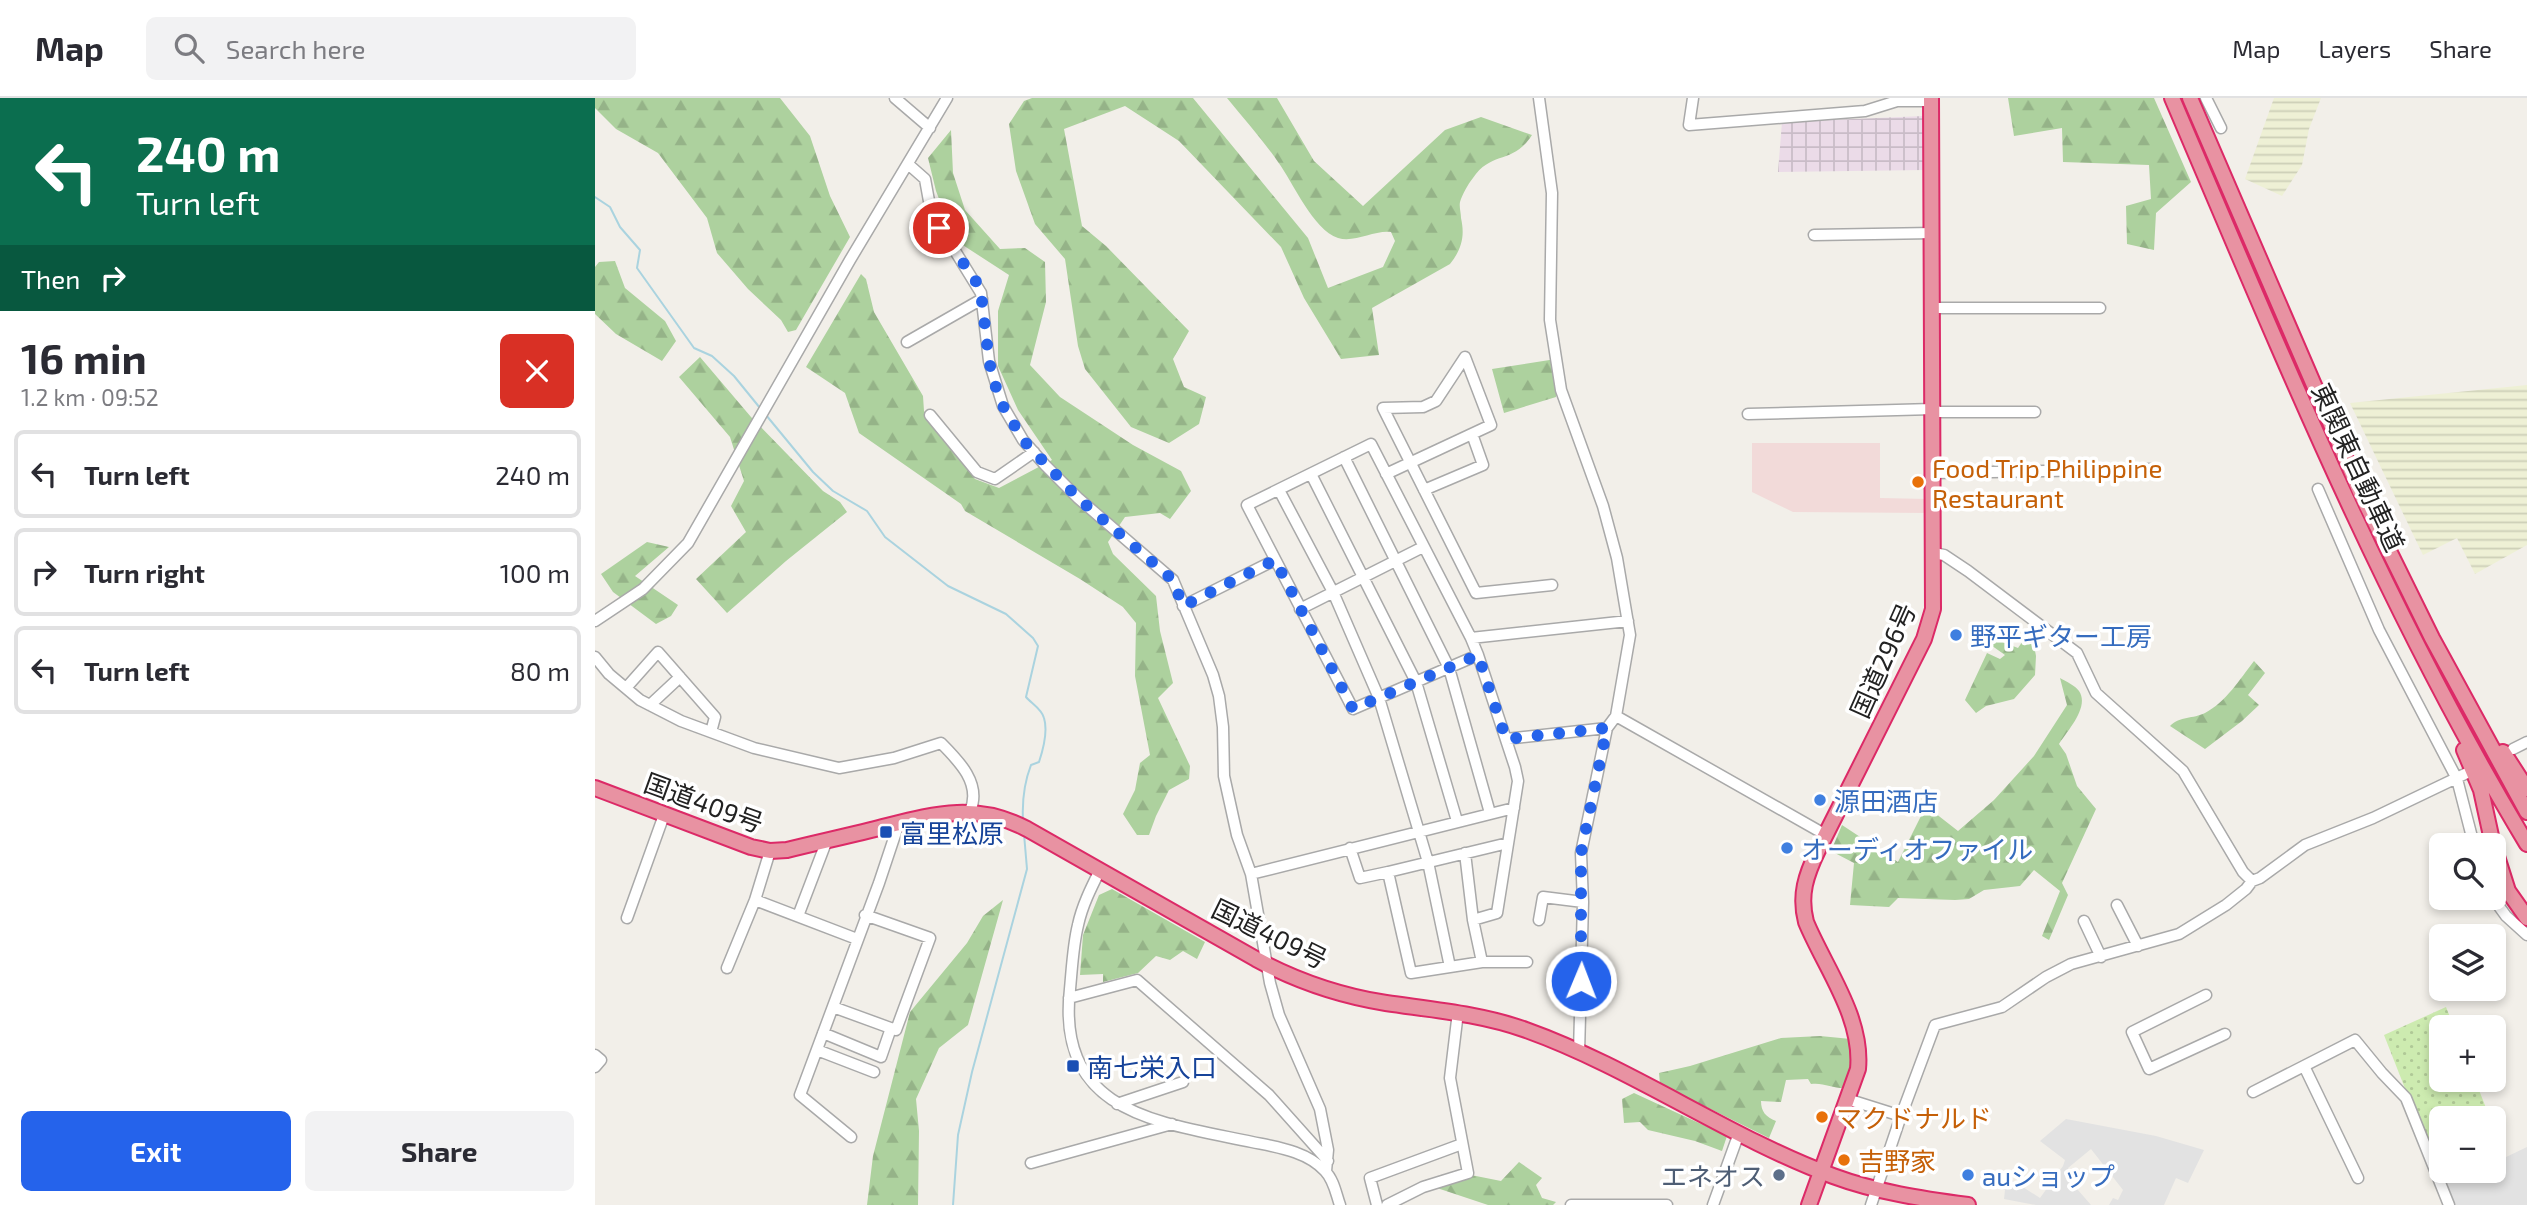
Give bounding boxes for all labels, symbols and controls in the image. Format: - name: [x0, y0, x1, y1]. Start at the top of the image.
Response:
- search box: [146, 17, 636, 80]
- text: Map: [35, 28, 104, 68]
- icon: search: [170, 29, 208, 67]
- text: Search here: [226, 33, 365, 64]
- text: Map: [2232, 34, 2280, 63]
- text: Layers: [2318, 34, 2391, 63]
- text: Share: [2429, 34, 2492, 63]
- text: 240 m: [136, 123, 280, 182]
- icon: left: [21, 126, 112, 217]
- text: Turn left: [136, 183, 260, 221]
- pin: [909, 198, 969, 258]
- icon: arrive: [920, 209, 958, 247]
- icon: right: [94, 259, 132, 297]
- text: Then: [21, 263, 80, 294]
- text: 16 min: [21, 332, 147, 382]
- button: close: [500, 334, 574, 408]
- street label: 東関東自動車道: [2306, 378, 2412, 556]
- text: 1.2 km · 09:52: [21, 383, 159, 411]
- place label: Food Trip Philippine Restaurant: [1932, 452, 2162, 513]
- icon: left: [25, 455, 63, 493]
- text: Turn left: [84, 459, 190, 490]
- text: 240 m: [495, 459, 570, 490]
- marker: Food Trip Philippine Restaurant: [1910, 474, 1926, 490]
- icon: right: [25, 553, 63, 591]
- text: Turn right: [84, 557, 205, 588]
- text: 100 m: [500, 557, 570, 588]
- street label: 国道296号: [1843, 598, 1921, 722]
- place label: 野平ギター工房: [1970, 620, 2152, 651]
- marker: 野平ギター工房: [1948, 627, 1964, 643]
- icon: left: [25, 651, 63, 689]
- text: Turn left: [84, 655, 190, 686]
- text: 80 m: [510, 655, 570, 686]
- street label: 国道409号: [640, 766, 768, 838]
- place label: 源田酒店: [1834, 785, 1938, 816]
- marker: 源田酒店: [1812, 792, 1828, 808]
- place label: 富里松原: [900, 817, 1004, 848]
- marker: 富里松原: [878, 824, 894, 840]
- place label: オーディオファイル: [1801, 833, 2033, 864]
- map controls: [2429, 833, 2506, 1183]
- button: search: [2429, 833, 2506, 910]
- marker: オーディオファイル: [1779, 840, 1795, 856]
- street label: 国道409号: [1207, 892, 1333, 974]
- button: layers: [2429, 924, 2506, 1001]
- position arrow: [1544, 944, 1618, 1018]
- button: +: [2429, 1015, 2506, 1092]
- place label: 南七栄入口: [1087, 1051, 1217, 1082]
- marker: 南七栄入口: [1065, 1058, 1081, 1074]
- place label: マクドナルド: [1836, 1102, 1992, 1133]
- button: −: [2429, 1106, 2506, 1183]
- marker: マクドナルド: [1814, 1109, 1830, 1125]
- button: Exit: [21, 1111, 291, 1191]
- button: Share: [305, 1111, 574, 1191]
- place label: 吉野家: [1858, 1145, 1936, 1176]
- marker: 吉野家: [1836, 1152, 1852, 1168]
- place label: エネオス: [1661, 1160, 1765, 1191]
- place label: auショップ: [1982, 1160, 2115, 1191]
- marker: エネオス: [1771, 1167, 1787, 1183]
- marker: auショップ: [1960, 1167, 1976, 1183]

